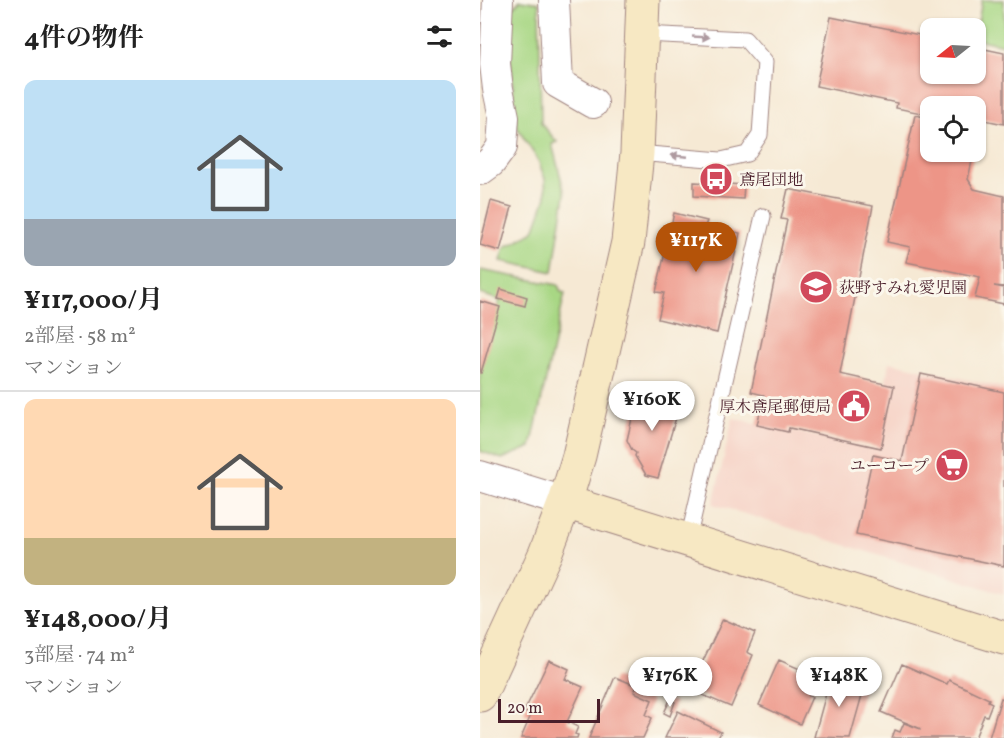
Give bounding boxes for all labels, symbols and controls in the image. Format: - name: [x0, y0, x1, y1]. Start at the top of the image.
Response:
- north arrow: [920, 18, 986, 84]
- map controls: [920, 18, 986, 162]
- icon: filters: [423, 20, 456, 53]
- text: 4件の物件: [24, 21, 144, 57]
- one-way arrow: [692, 32, 711, 41]
- button: locate: [920, 96, 986, 162]
- icon: home: [186, 119, 294, 227]
- one-way arrow: [669, 151, 688, 161]
- bus stop icon: 鳶尾団地: [698, 161, 734, 197]
- place label: 鳶尾団地: [739, 170, 803, 192]
- pin: ¥117K: [654, 222, 738, 273]
- text: ¥117K: [670, 227, 722, 255]
- school or university icon: 荻野すみれ愛児園: [798, 269, 834, 305]
- place label: 荻野すみれ愛児園: [839, 278, 967, 300]
- text: ¥117,000/月: [24, 283, 163, 319]
- text: 2部屋 · 58 m²: [24, 323, 136, 351]
- text: マンション: [24, 355, 123, 383]
- pin: ¥160K: [610, 381, 694, 432]
- text: ¥160K: [623, 386, 681, 414]
- public building icon: 厚木鳶尾郵便局: [836, 388, 872, 424]
- place label: 厚木鳶尾郵便局: [719, 397, 831, 419]
- icon: home: [186, 438, 294, 546]
- supermarket icon: ユーコープ: [934, 447, 970, 483]
- place label: ユーコープ: [850, 456, 929, 478]
- text: ¥148,000/月: [24, 602, 172, 638]
- text: 3部屋 · 74 m²: [24, 642, 135, 670]
- pin: ¥176K: [628, 657, 712, 708]
- pin: ¥148K: [797, 657, 881, 708]
- text: ¥176K: [642, 662, 698, 690]
- text: ¥148K: [810, 662, 868, 690]
- text: マンション: [24, 674, 123, 702]
- scale bar: [498, 696, 600, 724]
- text: 20 m: [507, 698, 542, 720]

